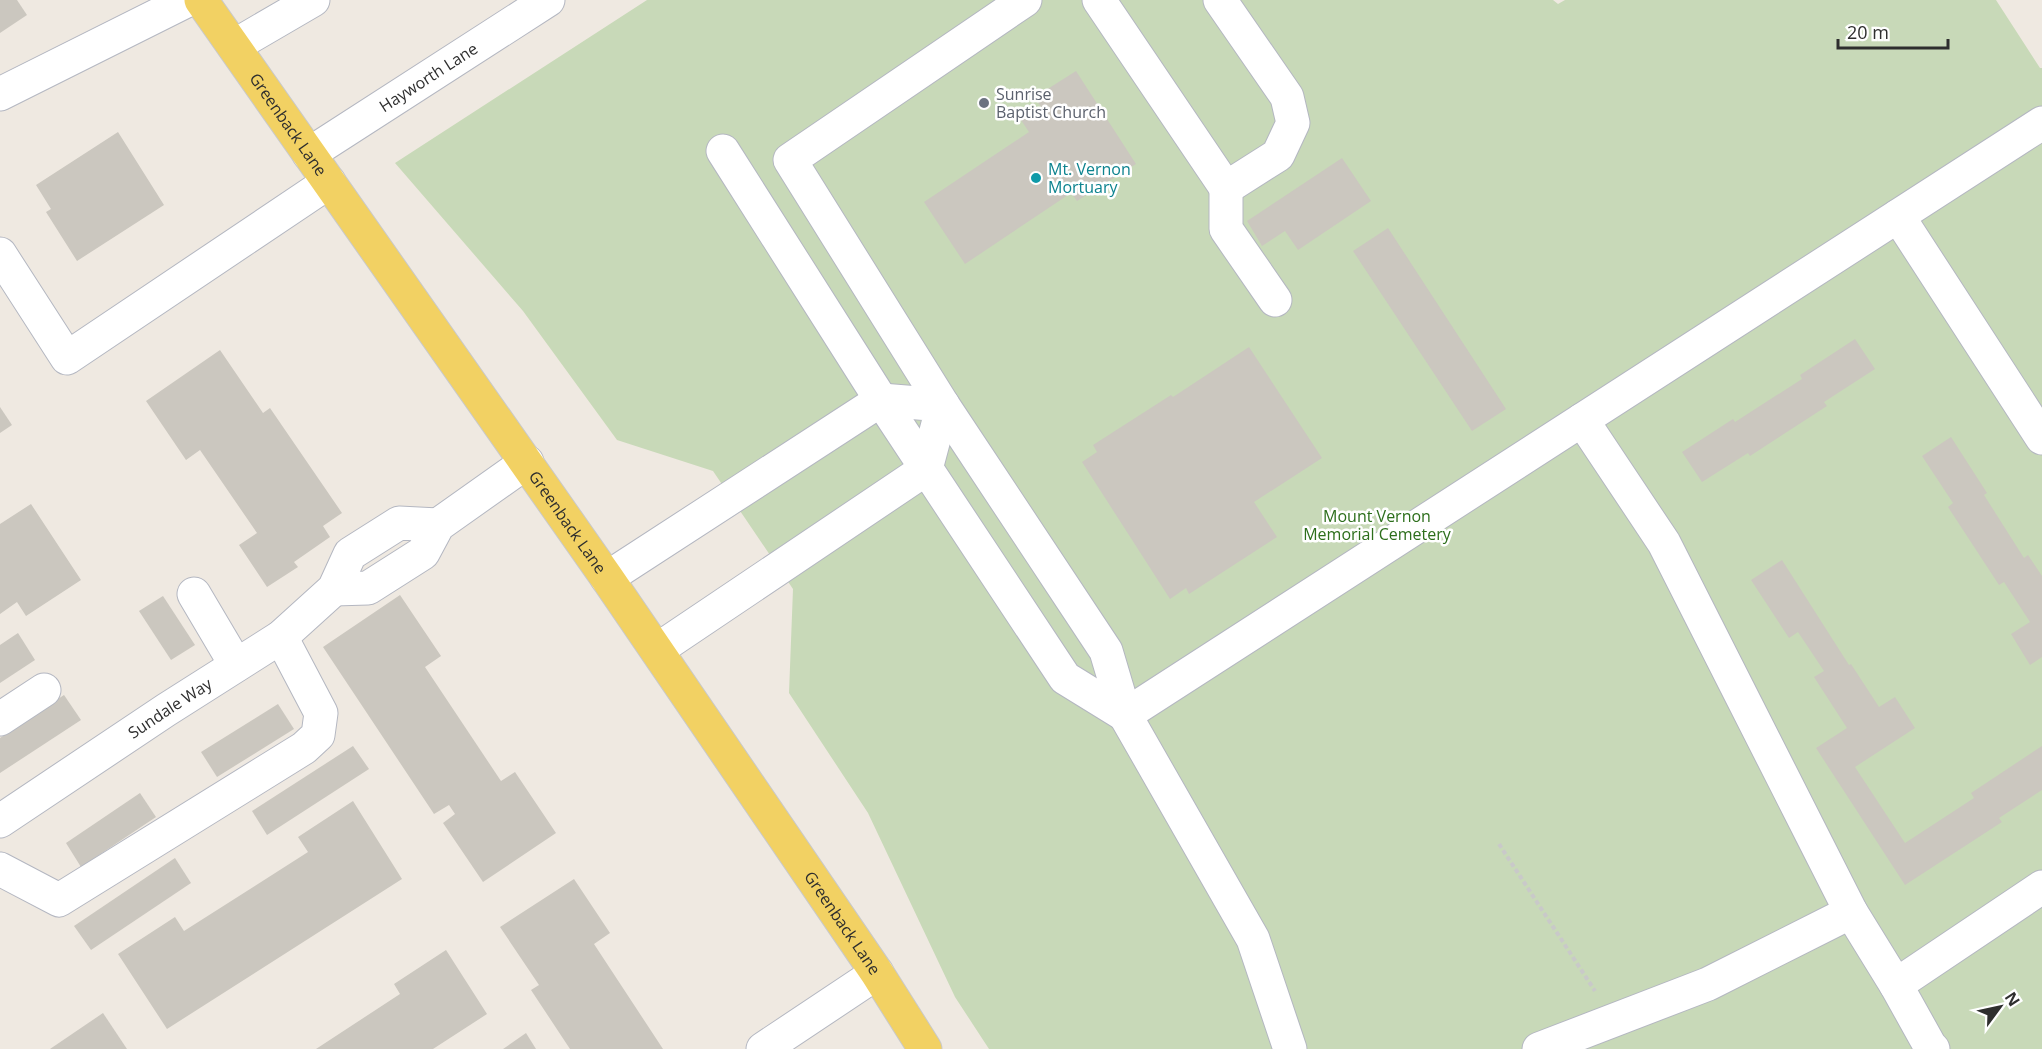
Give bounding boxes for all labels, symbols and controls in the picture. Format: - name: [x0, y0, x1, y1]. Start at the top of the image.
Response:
- scale bar: [1838, 12, 1948, 50]
- text: 20 m: [1847, 20, 1889, 44]
- street label: Hayworth Lane: [375, 37, 482, 117]
- street label: Greenback Lane: [245, 69, 332, 180]
- place label: Sunrise Baptist Church: [996, 83, 1106, 123]
- marker: Sunrise Baptist Church: [977, 96, 991, 110]
- place label: Mt. Vernon Mortuary: [1048, 158, 1131, 198]
- marker: Mt. Vernon Mortuary: [1029, 171, 1043, 185]
- street label: Greenback Lane: [524, 466, 611, 578]
- park label: Mount Vernon Memorial Cemetery: [1303, 505, 1452, 545]
- street label: Sundale Way: [124, 672, 217, 743]
- street label: Greenback Lane: [799, 867, 886, 979]
- north arrow: [1970, 977, 2030, 1037]
- text: N: [2000, 987, 2025, 1010]

